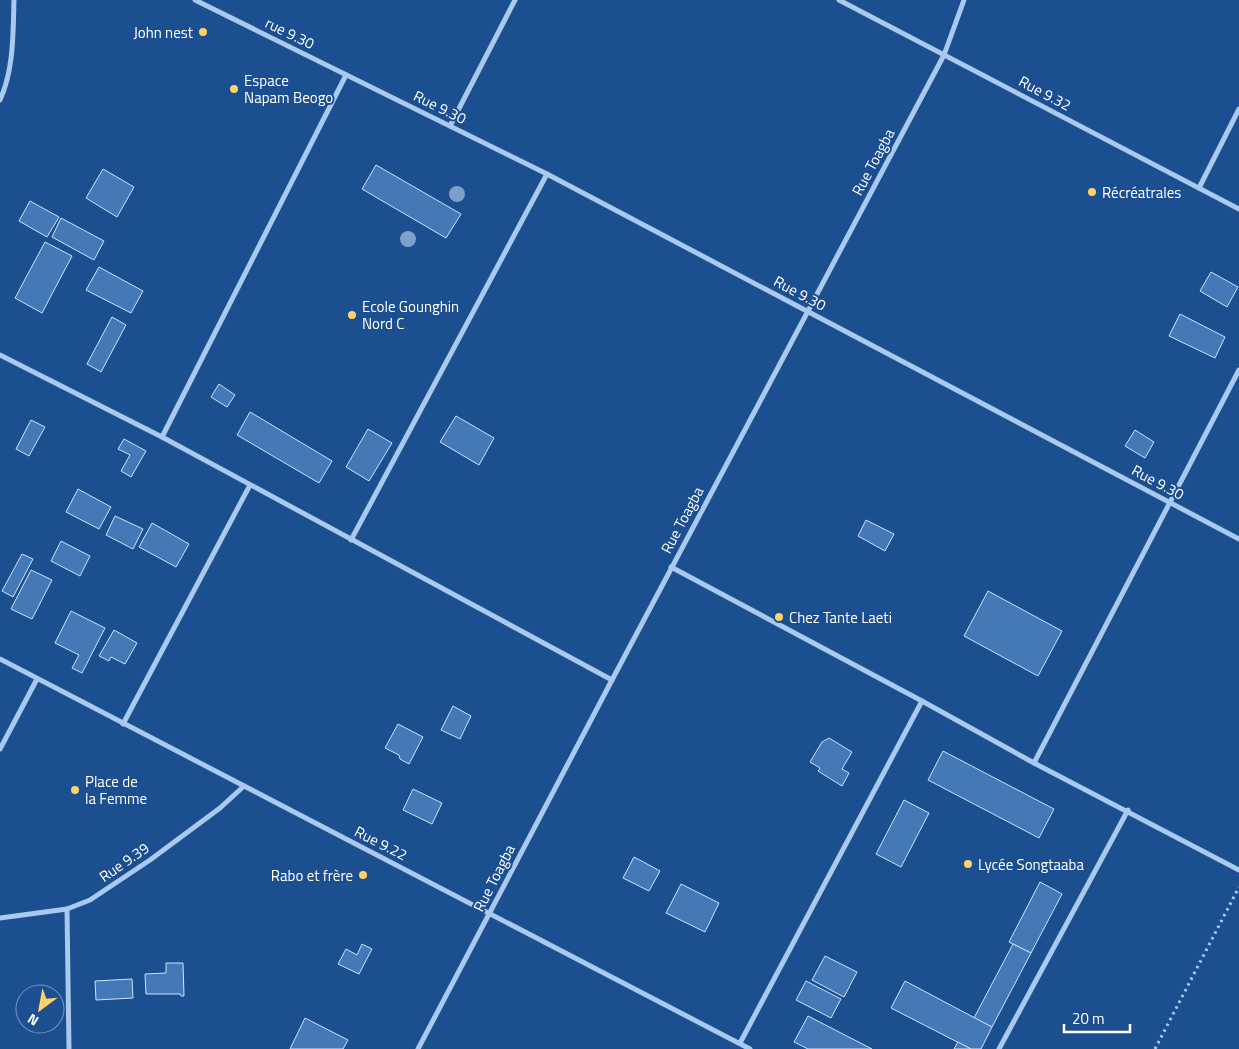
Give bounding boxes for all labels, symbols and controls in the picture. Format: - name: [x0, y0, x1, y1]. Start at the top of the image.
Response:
- street label: rue 9.30: [261, 11, 319, 55]
- place label: John nest: [134, 21, 194, 44]
- marker: John nest: [197, 26, 209, 38]
- place label: Espace Napam Beogo: [244, 69, 333, 109]
- street label: Rue 9.32: [1015, 70, 1075, 116]
- marker: Espace Napam Beogo: [228, 83, 240, 95]
- street label: Rue 9.30: [410, 84, 470, 130]
- street label: Rue Toagba: [846, 124, 901, 200]
- place label: Récréatrales: [1102, 181, 1181, 204]
- marker: Récréatrales: [1086, 186, 1098, 198]
- street label: Rue 9.30: [770, 270, 830, 316]
- place label: Ecole Gounghin Nord C: [362, 295, 459, 335]
- marker: Ecole Gounghin Nord C: [346, 309, 358, 321]
- street label: Rue 9.30: [1128, 459, 1188, 505]
- street label: Rue Toagba: [655, 482, 710, 558]
- place label: Chez Tante Laeti: [789, 606, 892, 629]
- marker: Chez Tante Laeti: [773, 611, 785, 623]
- place label: Place de la Femme: [85, 770, 147, 810]
- marker: Place de la Femme: [69, 784, 81, 796]
- street label: Rue 9.22: [351, 820, 411, 866]
- street label: Rue 9.39: [94, 836, 154, 888]
- street label: Rue Toagba: [467, 840, 521, 916]
- place label: Lycée Songtaaba: [978, 853, 1085, 876]
- marker: Lycée Songtaaba: [962, 858, 974, 870]
- place label: Rabo et frère: [271, 864, 353, 887]
- marker: Rabo et frère: [357, 869, 369, 881]
- north arrow: [15, 984, 65, 1034]
- scale bar: [1064, 1002, 1130, 1034]
- text: 20 m: [1072, 1007, 1105, 1030]
- text: N: [23, 1009, 43, 1032]

